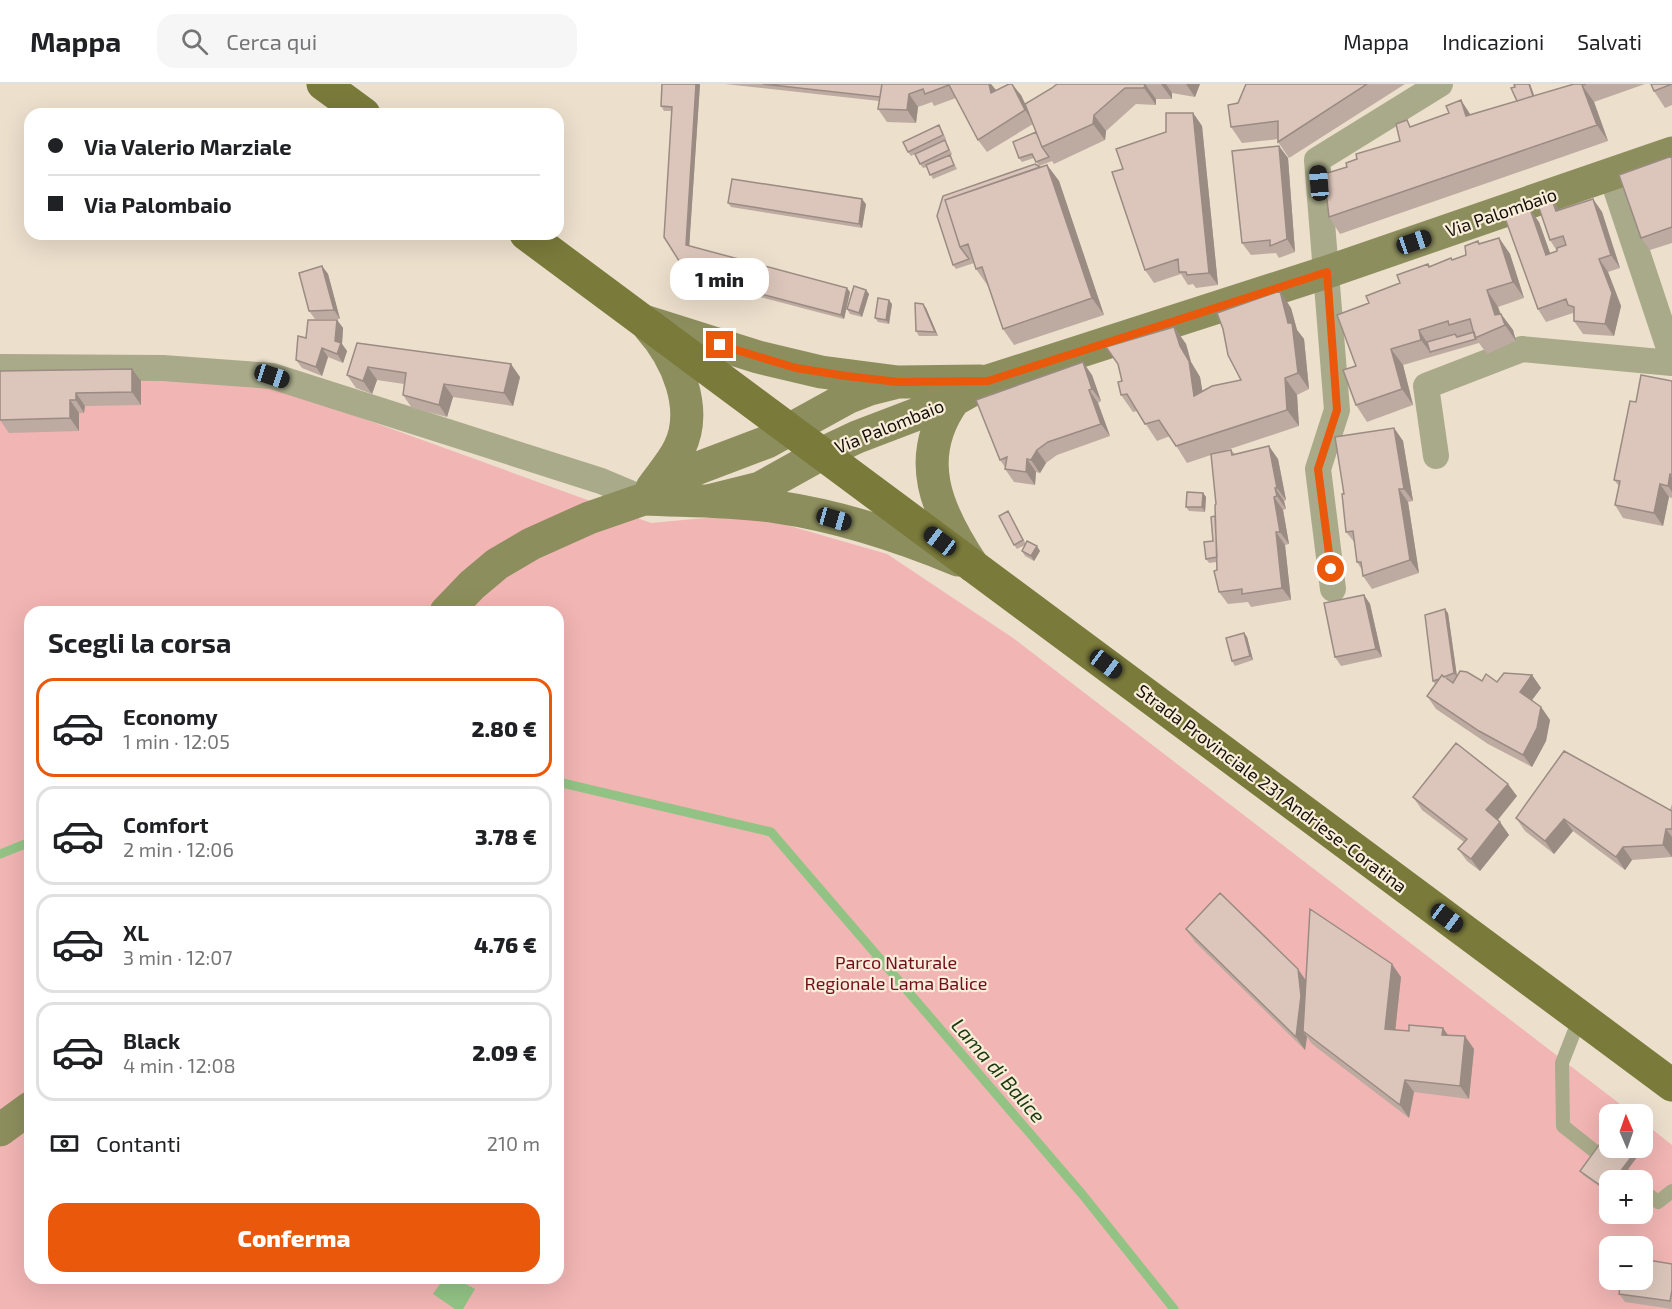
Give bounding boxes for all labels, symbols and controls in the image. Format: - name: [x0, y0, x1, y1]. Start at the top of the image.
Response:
- search box: [157, 14, 577, 68]
- text: Mappa: [30, 24, 121, 58]
- icon: search: [178, 25, 211, 58]
- text: Cerca qui: [226, 28, 317, 54]
- text: Mappa: [1343, 29, 1409, 54]
- text: Indicazioni: [1442, 29, 1544, 54]
- text: Salvati: [1577, 29, 1642, 54]
- text: Via Valerio Marziale: [84, 133, 292, 159]
- car: [1308, 164, 1330, 202]
- street label: Via Palombaio: [1443, 183, 1559, 241]
- text: Via Palombaio: [84, 191, 232, 217]
- car: [1394, 228, 1434, 256]
- callout: 1 min: [670, 258, 770, 300]
- text: 1 min: [695, 267, 744, 291]
- route end: [706, 331, 733, 358]
- car: [252, 362, 292, 390]
- street label: Via Palombaio: [831, 394, 947, 458]
- car: [814, 505, 854, 533]
- car: [920, 523, 960, 559]
- route start: [1317, 555, 1344, 582]
- text: Scegli la corsa: [48, 626, 231, 658]
- car: [1086, 646, 1126, 682]
- street label: Strada Provinciale 231 Andriese-Coratina: [1132, 679, 1412, 897]
- icon: car: [51, 701, 105, 755]
- text: Economy: [123, 703, 218, 729]
- text: 2.80 €: [472, 715, 537, 741]
- text: 1 min · 12:05: [123, 729, 230, 753]
- icon: car: [51, 809, 105, 863]
- text: Comfort: [123, 811, 208, 837]
- text: 3.78 €: [475, 823, 537, 849]
- text: 2 min · 12:06: [123, 837, 234, 861]
- car: [1427, 900, 1467, 936]
- icon: car: [51, 917, 105, 971]
- text: XL: [123, 919, 149, 945]
- text: 4.76 €: [474, 931, 537, 957]
- text: 3 min · 12:07: [123, 945, 233, 969]
- park label: Parco Naturale Regionale Lama Balice: [805, 951, 987, 994]
- water label: Lama di Balice: [947, 1013, 1051, 1127]
- icon: car: [51, 1025, 105, 1079]
- text: Black: [123, 1027, 180, 1053]
- text: 2.09 €: [472, 1039, 537, 1065]
- text: 4 min · 12:08: [123, 1053, 236, 1077]
- north arrow: [1599, 1104, 1653, 1158]
- map controls: [1599, 1104, 1653, 1290]
- icon: cash: [48, 1127, 81, 1160]
- text: Contanti: [96, 1130, 181, 1156]
- text: 210 m: [487, 1131, 540, 1155]
- button: +: [1599, 1170, 1653, 1224]
- button: Conferma: [48, 1203, 540, 1272]
- button: −: [1599, 1236, 1653, 1290]

